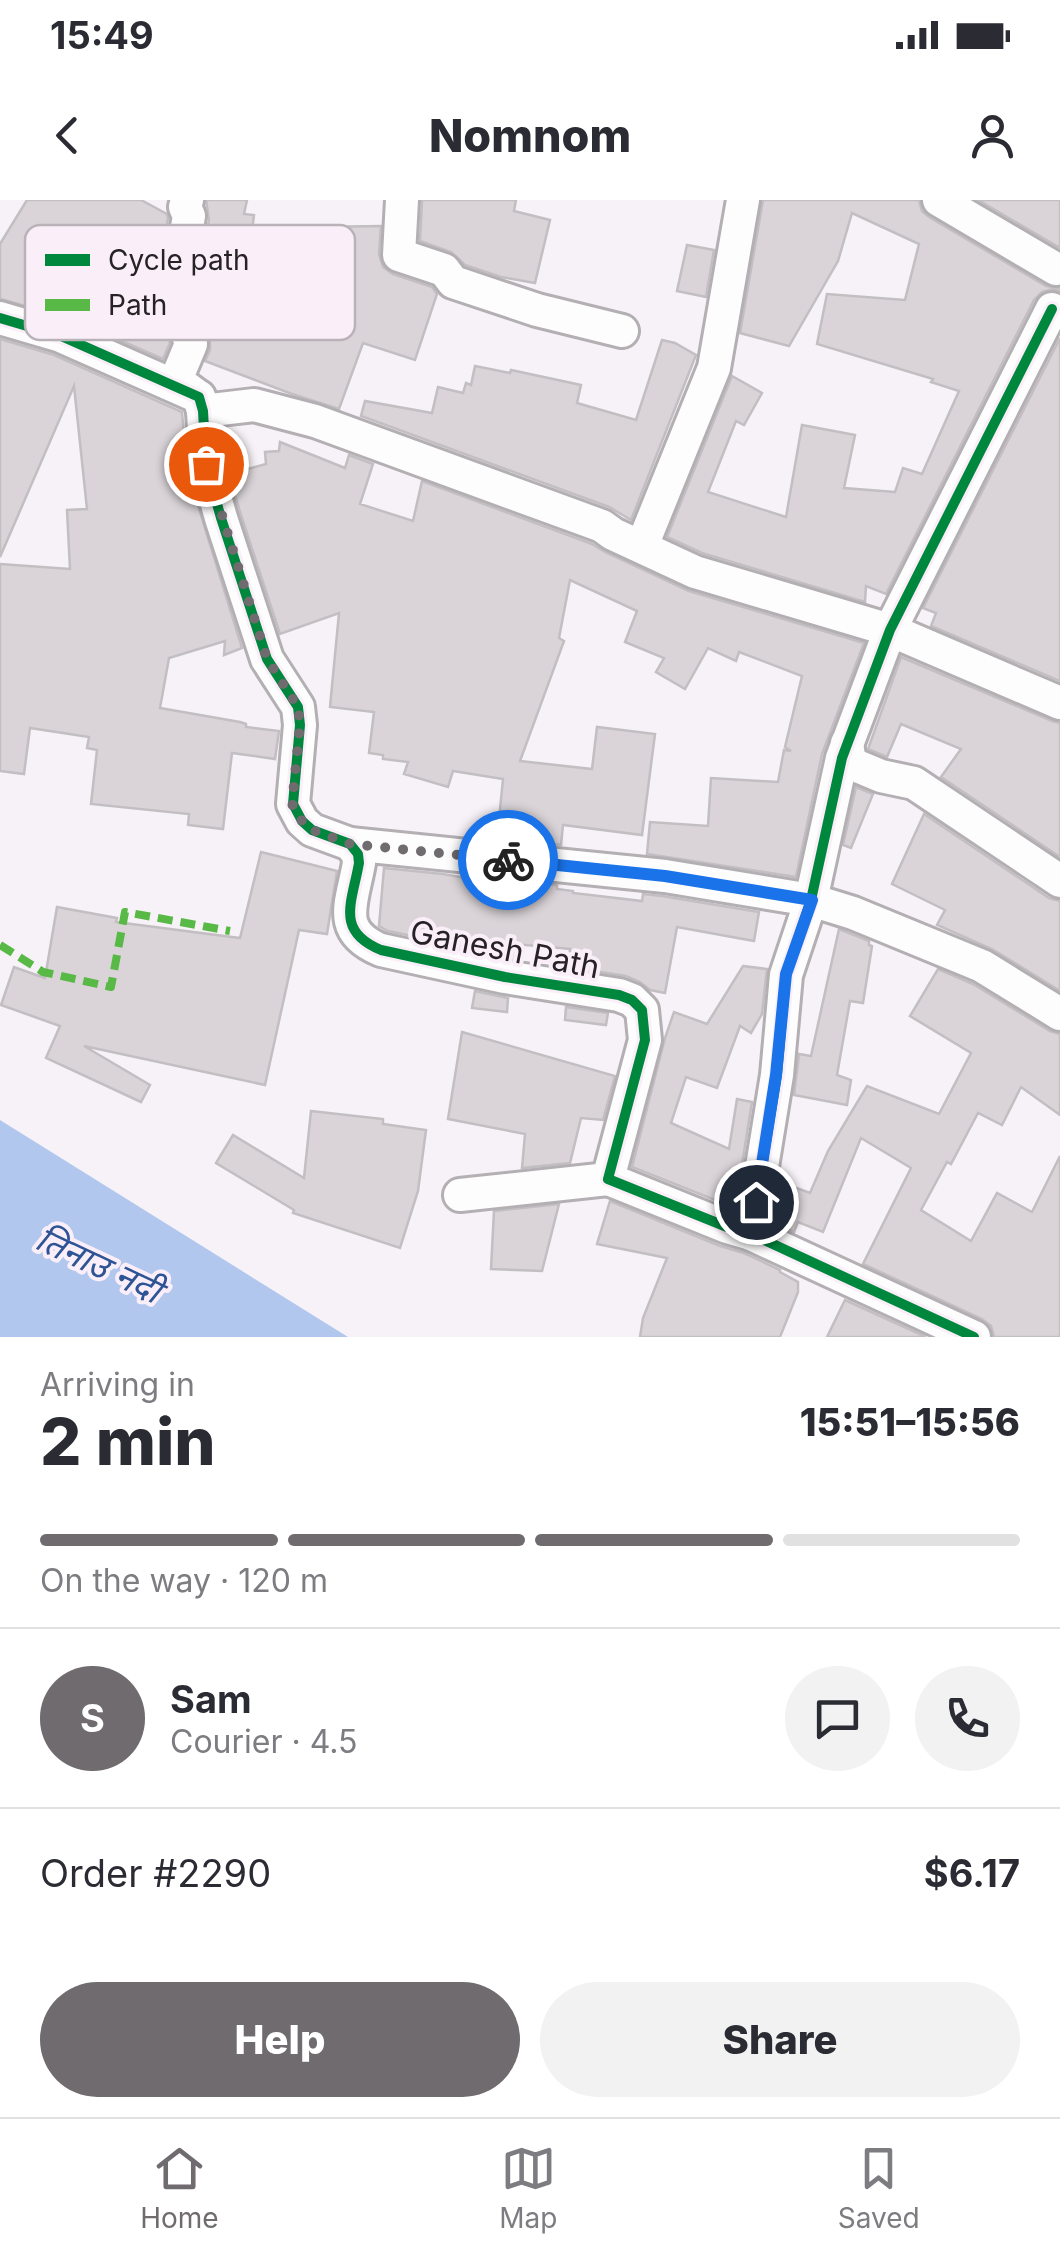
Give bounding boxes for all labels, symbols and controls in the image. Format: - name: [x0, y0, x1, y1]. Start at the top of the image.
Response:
- text: 15:49: [50, 12, 154, 58]
- icon: back: [40, 108, 95, 163]
- text: Nomnom: [429, 108, 631, 163]
- icon: person: [965, 108, 1020, 163]
- legend: [25, 225, 355, 340]
- text: Cycle path: [108, 243, 249, 277]
- text: Path: [108, 288, 167, 322]
- pin: [164, 422, 249, 507]
- icon: bag: [179, 437, 234, 492]
- courier: [458, 810, 558, 910]
- icon: bike: [481, 833, 536, 888]
- street label: Ganesh Path: [407, 912, 603, 986]
- pin: [714, 1160, 799, 1245]
- icon: home: [729, 1175, 784, 1230]
- water label: तिनाउ नदी: [30, 1217, 175, 1314]
- text: Arriving in: [40, 1365, 195, 1404]
- text: 15:51–15:56: [800, 1399, 1020, 1445]
- text: 2 min: [40, 1402, 216, 1481]
- text: On the way · 120 m: [40, 1561, 328, 1600]
- button: chat: [785, 1666, 890, 1771]
- button: phone: [915, 1666, 1020, 1771]
- text: Sam: [170, 1676, 252, 1722]
- text: S: [80, 1695, 105, 1741]
- text: Courier · 4.5: [170, 1722, 358, 1761]
- text: Order #2290: [40, 1850, 271, 1896]
- text: $6.17: [924, 1850, 1020, 1896]
- button: Help: [40, 1982, 520, 2097]
- button: Share: [540, 1982, 1020, 2097]
- tab: Home: [140, 2141, 219, 2235]
- tab: Map: [499, 2141, 557, 2235]
- tab: Saved: [838, 2141, 920, 2235]

